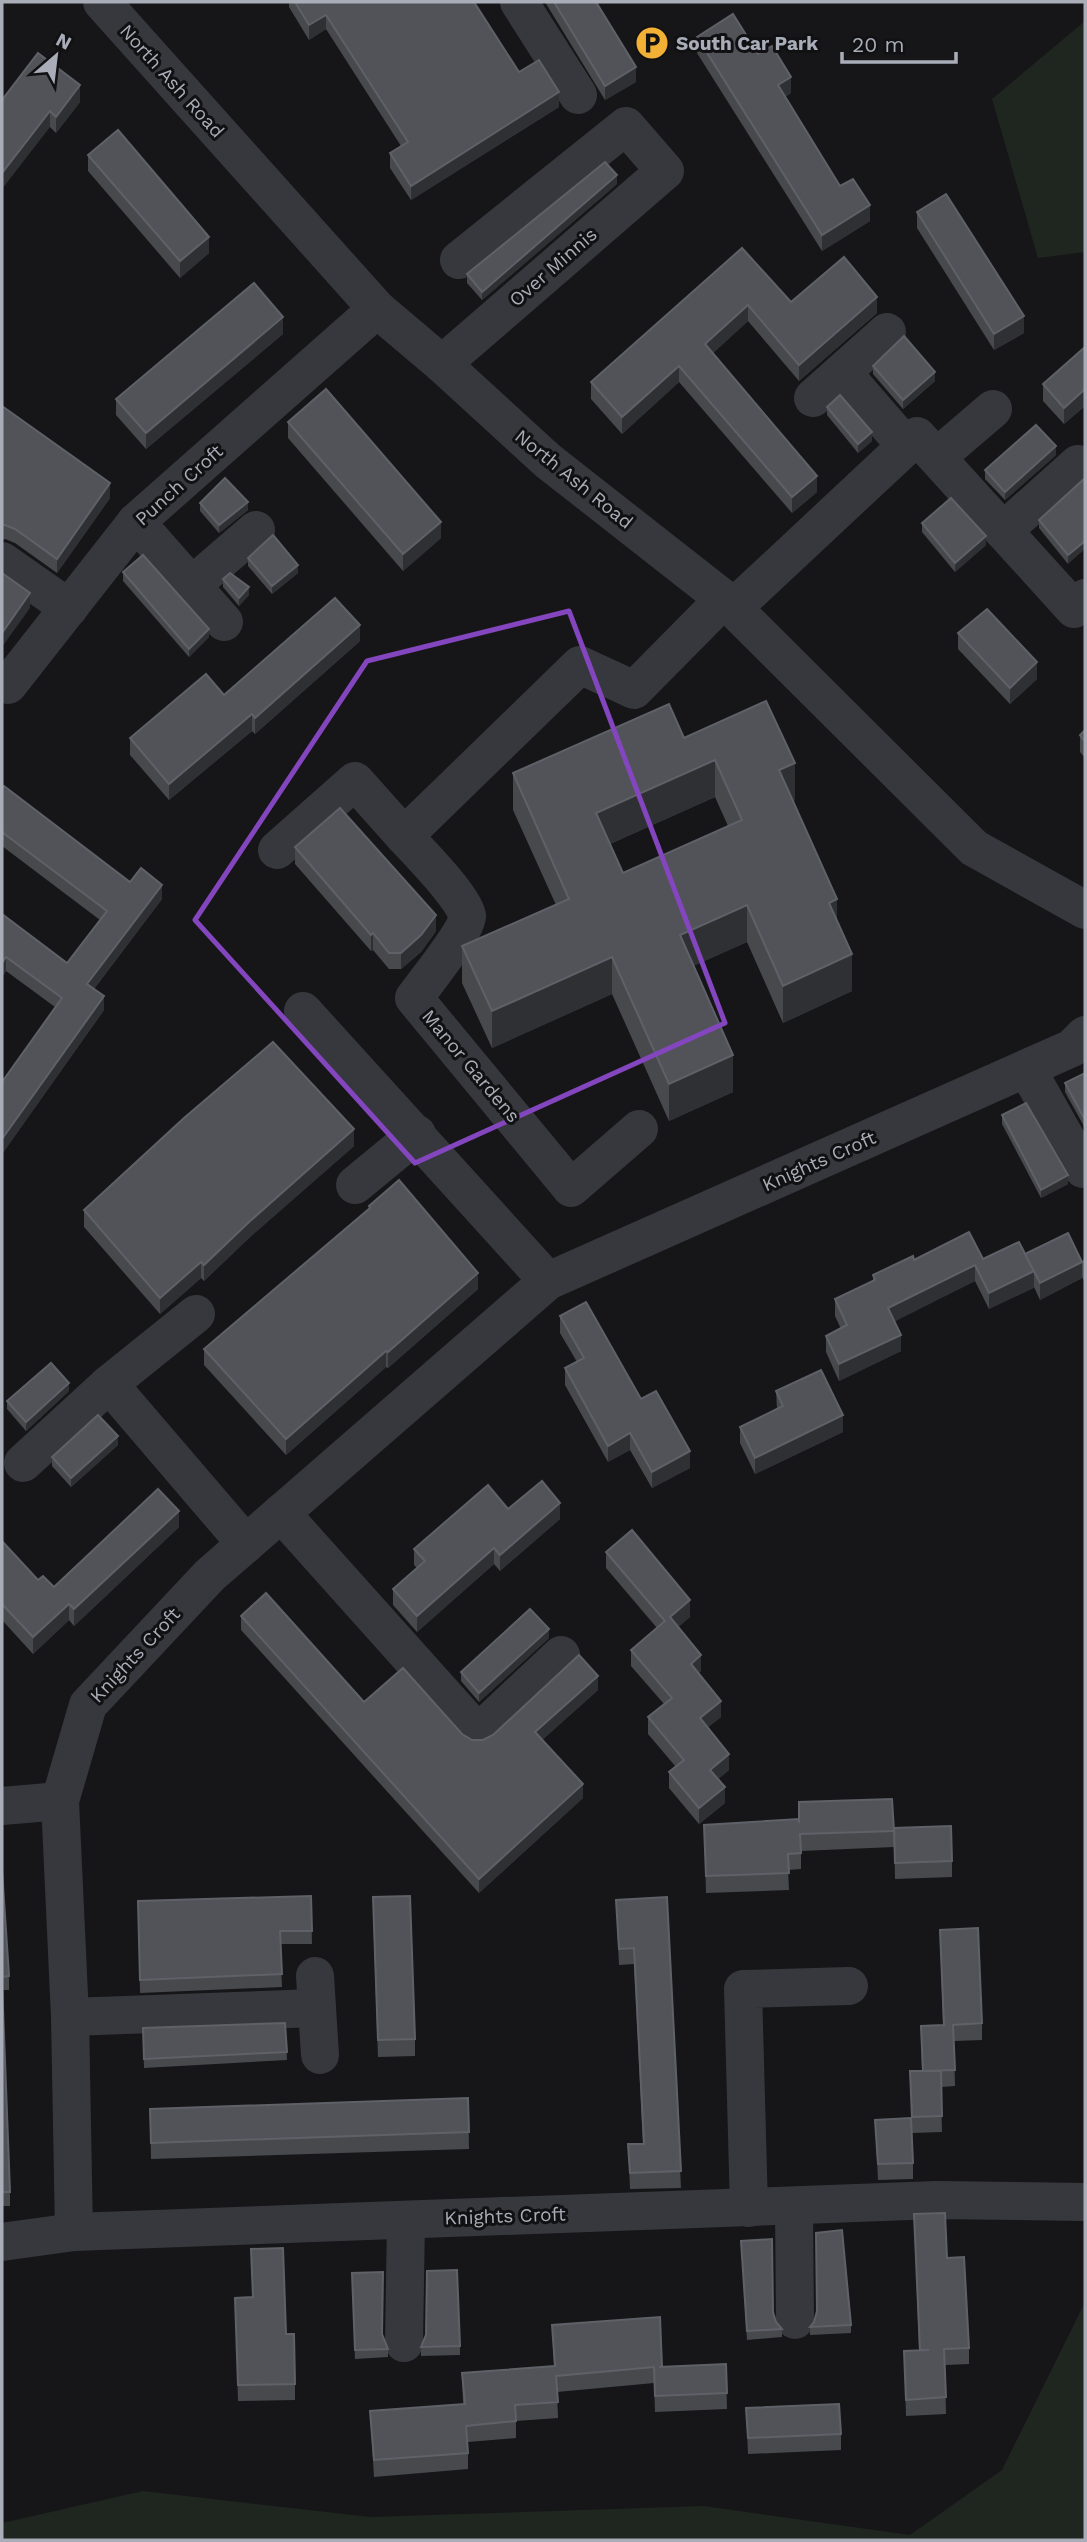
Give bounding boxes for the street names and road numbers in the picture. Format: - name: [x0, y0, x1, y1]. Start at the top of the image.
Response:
- street label: North Ash Road: [115, 19, 229, 143]
- street label: Over Minnis: [504, 223, 602, 311]
- street label: North Ash Road: [510, 424, 638, 534]
- street label: Punch Croft: [130, 440, 228, 530]
- street label: Manor Gardens: [417, 1005, 525, 1127]
- street label: Knights Croft: [759, 1126, 879, 1196]
- street label: Knights Croft: [85, 1603, 185, 1707]
- street label: Knights Croft: [444, 2202, 566, 2230]

